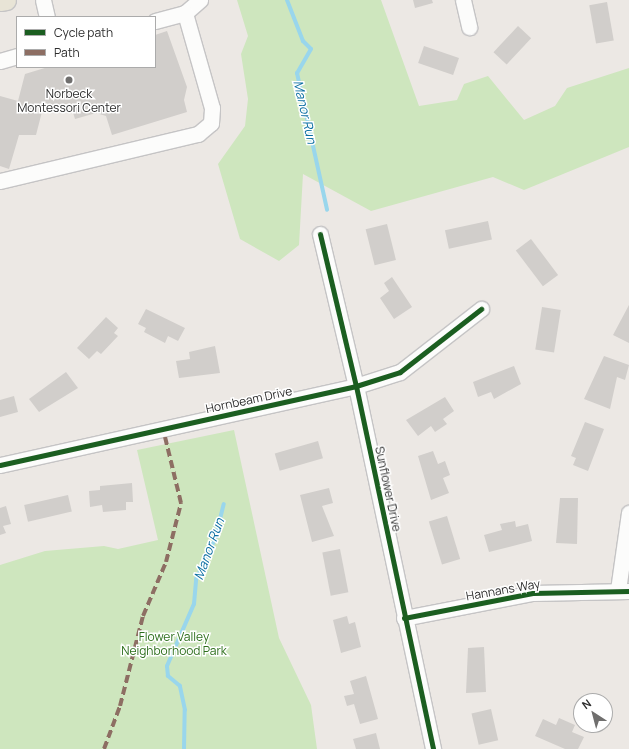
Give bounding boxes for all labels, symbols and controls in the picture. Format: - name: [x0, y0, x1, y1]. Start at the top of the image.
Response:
- legend: [16, 16, 156, 68]
- text: Cycle path: [54, 24, 113, 41]
- text: Path: [54, 44, 80, 61]
- marker: Norbeck Montessori Center: [64, 75, 74, 85]
- water label: Manor Run: [290, 79, 320, 145]
- place label: Norbeck Montessori Center: [17, 87, 121, 115]
- street label: Hornbeam Drive: [204, 384, 294, 416]
- street label: Sunflower Drive: [372, 445, 404, 533]
- water label: Manor Run: [191, 516, 227, 582]
- street label: Hannans Way: [465, 576, 541, 604]
- park label: Flower Valley Neighborhood Park: [121, 630, 227, 658]
- north arrow: [573, 693, 613, 733]
- text: N: [579, 695, 594, 712]

